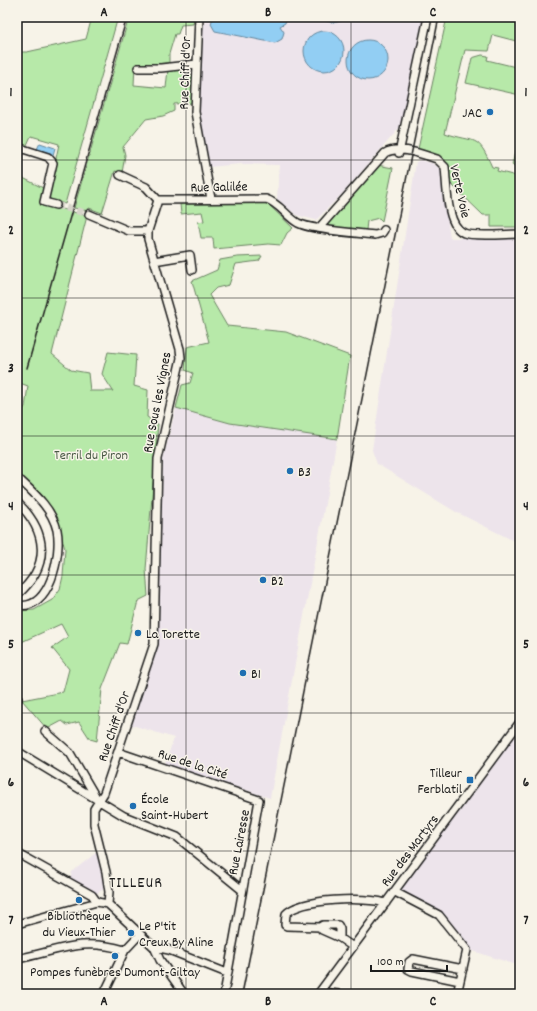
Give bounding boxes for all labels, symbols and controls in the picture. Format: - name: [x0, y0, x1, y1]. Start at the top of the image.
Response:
- text: A: [100, 4, 108, 23]
- text: B: [265, 4, 271, 23]
- text: C: [430, 4, 437, 23]
- street label: Rue Chiff d'Or: [175, 35, 197, 110]
- text: 1: [10, 84, 13, 103]
- text: 1: [525, 84, 528, 103]
- place label: JAC: [462, 104, 482, 124]
- marker: JAC: [485, 107, 495, 117]
- street label: Verte Voie: [443, 163, 475, 220]
- street label: Rue Galilée: [190, 178, 248, 198]
- text: 2: [8, 222, 14, 241]
- text: 2: [523, 222, 529, 241]
- street label: Rue Sous les Vignes: [138, 350, 178, 455]
- text: 3: [8, 360, 14, 379]
- text: 3: [523, 360, 529, 379]
- park label: Terril du Piron: [54, 446, 128, 466]
- place label: B3: [298, 463, 311, 483]
- marker: B3: [285, 466, 295, 476]
- text: 4: [8, 498, 14, 517]
- text: 4: [523, 498, 529, 517]
- place label: B2: [271, 572, 284, 592]
- marker: B2: [258, 575, 268, 585]
- place label: La Torette: [146, 625, 200, 645]
- marker: La Torette: [133, 628, 143, 638]
- text: 5: [8, 636, 14, 655]
- text: 5: [523, 636, 529, 655]
- place label: B1: [251, 665, 261, 685]
- marker: B1: [238, 668, 248, 678]
- street label: Rue Chiff d'Or: [93, 688, 137, 765]
- street label: Rue de la Cité: [155, 744, 230, 786]
- place label: Tilleur Ferblatil: [417, 764, 463, 800]
- text: 6: [8, 774, 15, 793]
- text: 6: [523, 774, 530, 793]
- marker: Tilleur Ferblatil: [465, 775, 475, 785]
- place label: École Saint-Hubert: [141, 790, 209, 826]
- marker: École Saint-Hubert: [128, 801, 138, 811]
- street label: Rue Lairesse: [224, 808, 256, 877]
- street label: Rue des Martyrs: [377, 811, 445, 892]
- district label: TILLEUR: [109, 872, 163, 895]
- marker: Bibliothèque du Vieux-Thier: [74, 895, 84, 905]
- place label: Bibliothèque du Vieux-Thier: [42, 907, 116, 943]
- text: 7: [9, 912, 14, 931]
- text: 7: [524, 912, 529, 931]
- place label: Le P'tit Creux By Aline: [139, 917, 213, 953]
- marker: Le P'tit Creux By Aline: [126, 928, 136, 938]
- scale bar: [371, 947, 447, 973]
- marker: Pompes funèbres Dumont-Giltay: [110, 951, 120, 961]
- text: 100 m: [377, 954, 404, 971]
- place label: Pompes funèbres Dumont-Giltay: [30, 963, 200, 983]
- text: A: [100, 993, 108, 1011]
- text: B: [265, 993, 271, 1011]
- text: C: [430, 993, 437, 1011]

